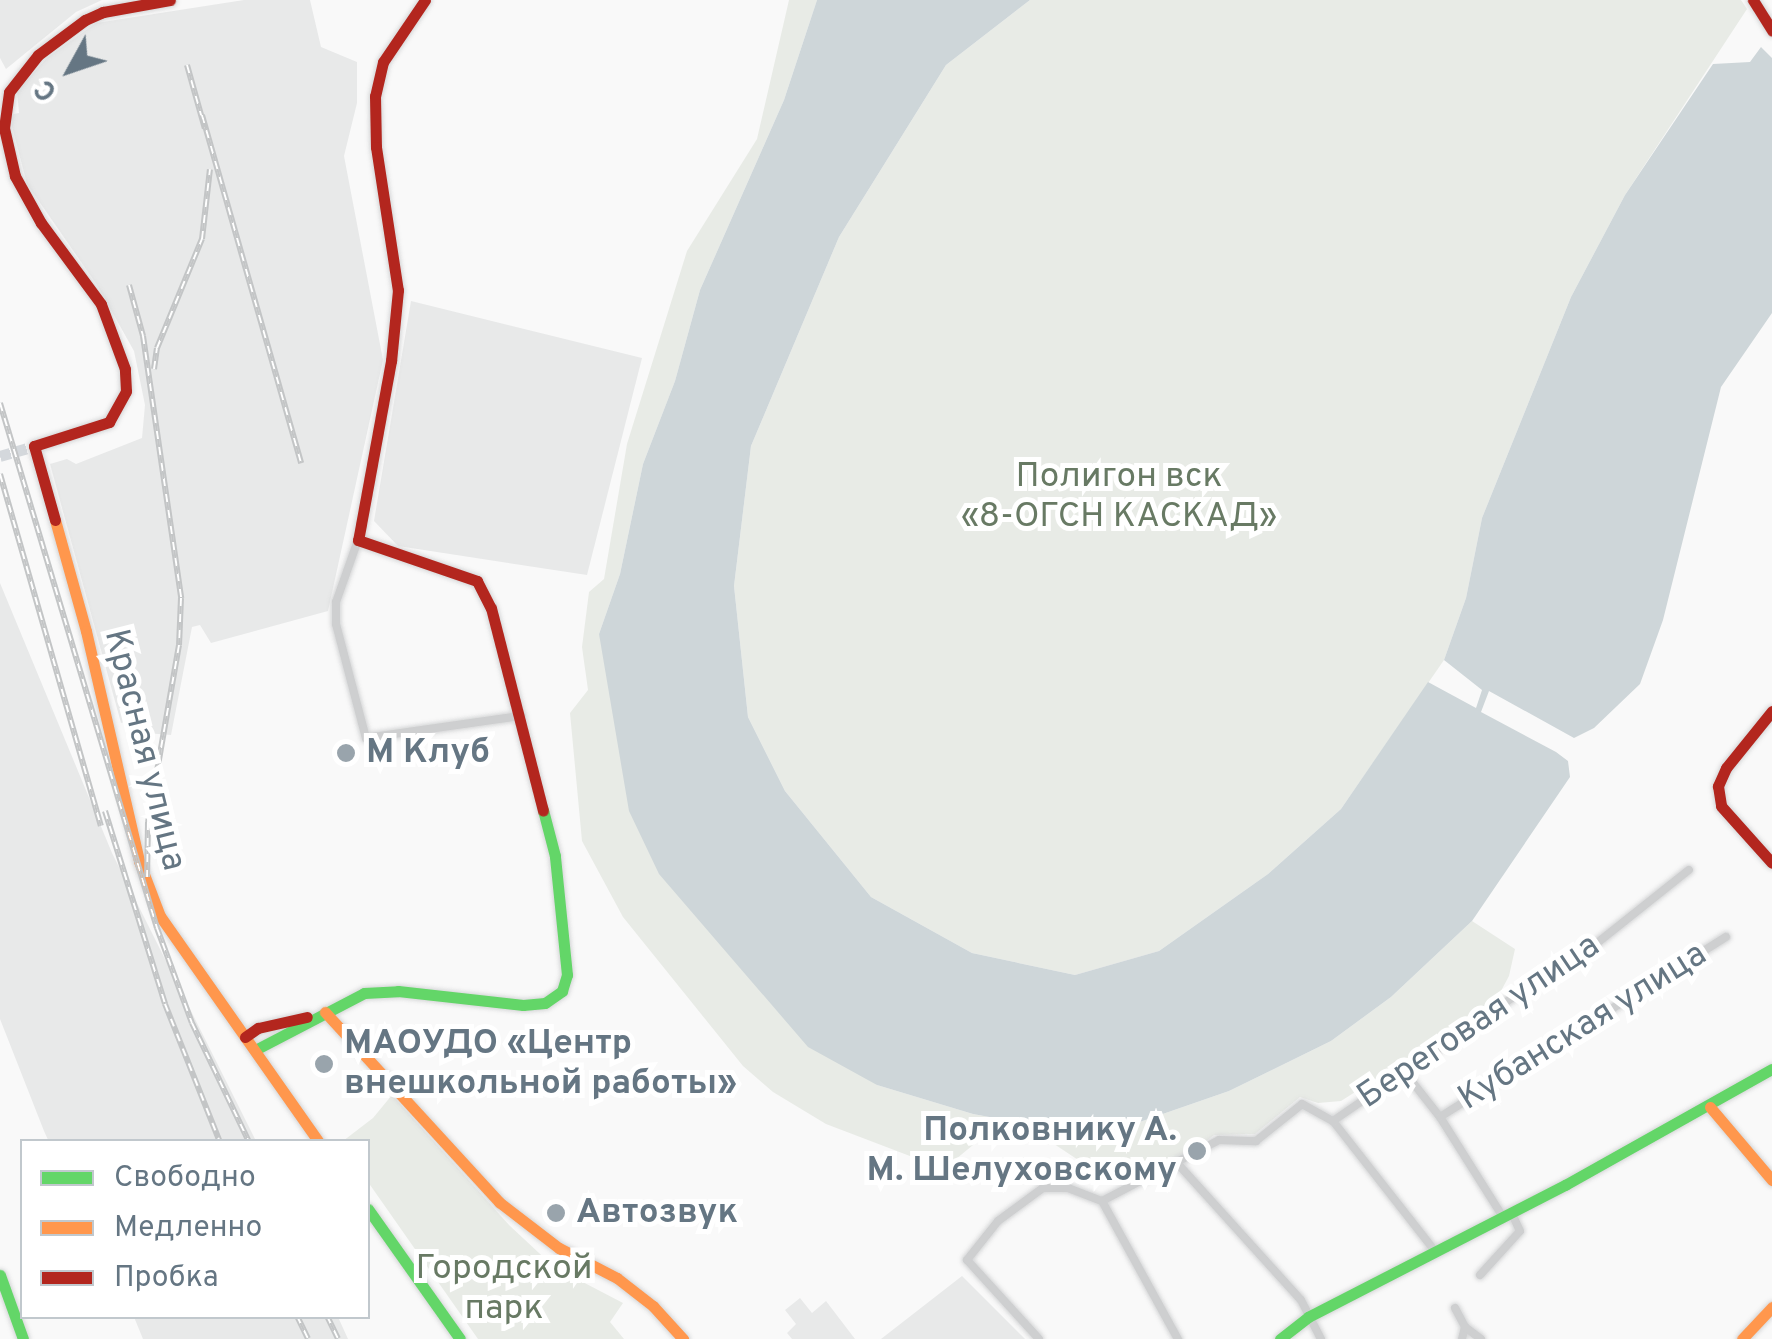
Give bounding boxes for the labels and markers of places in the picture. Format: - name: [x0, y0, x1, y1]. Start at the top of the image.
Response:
- place label: М Клуб: [366, 732, 490, 774]
- marker: М Клуб: [335, 742, 357, 764]
- place label: МАОУДО «Центр внешкольной работы»: [344, 1023, 737, 1105]
- marker: МАОУДО «Центр внешкольной работы»: [313, 1053, 335, 1075]
- place label: Полковнику А. М. Шелуховскому: [867, 1110, 1177, 1192]
- marker: Полковнику А. М. Шелуховскому: [1186, 1140, 1208, 1162]
- place label: Автозвук: [576, 1192, 738, 1234]
- marker: Автозвук: [545, 1202, 567, 1224]

